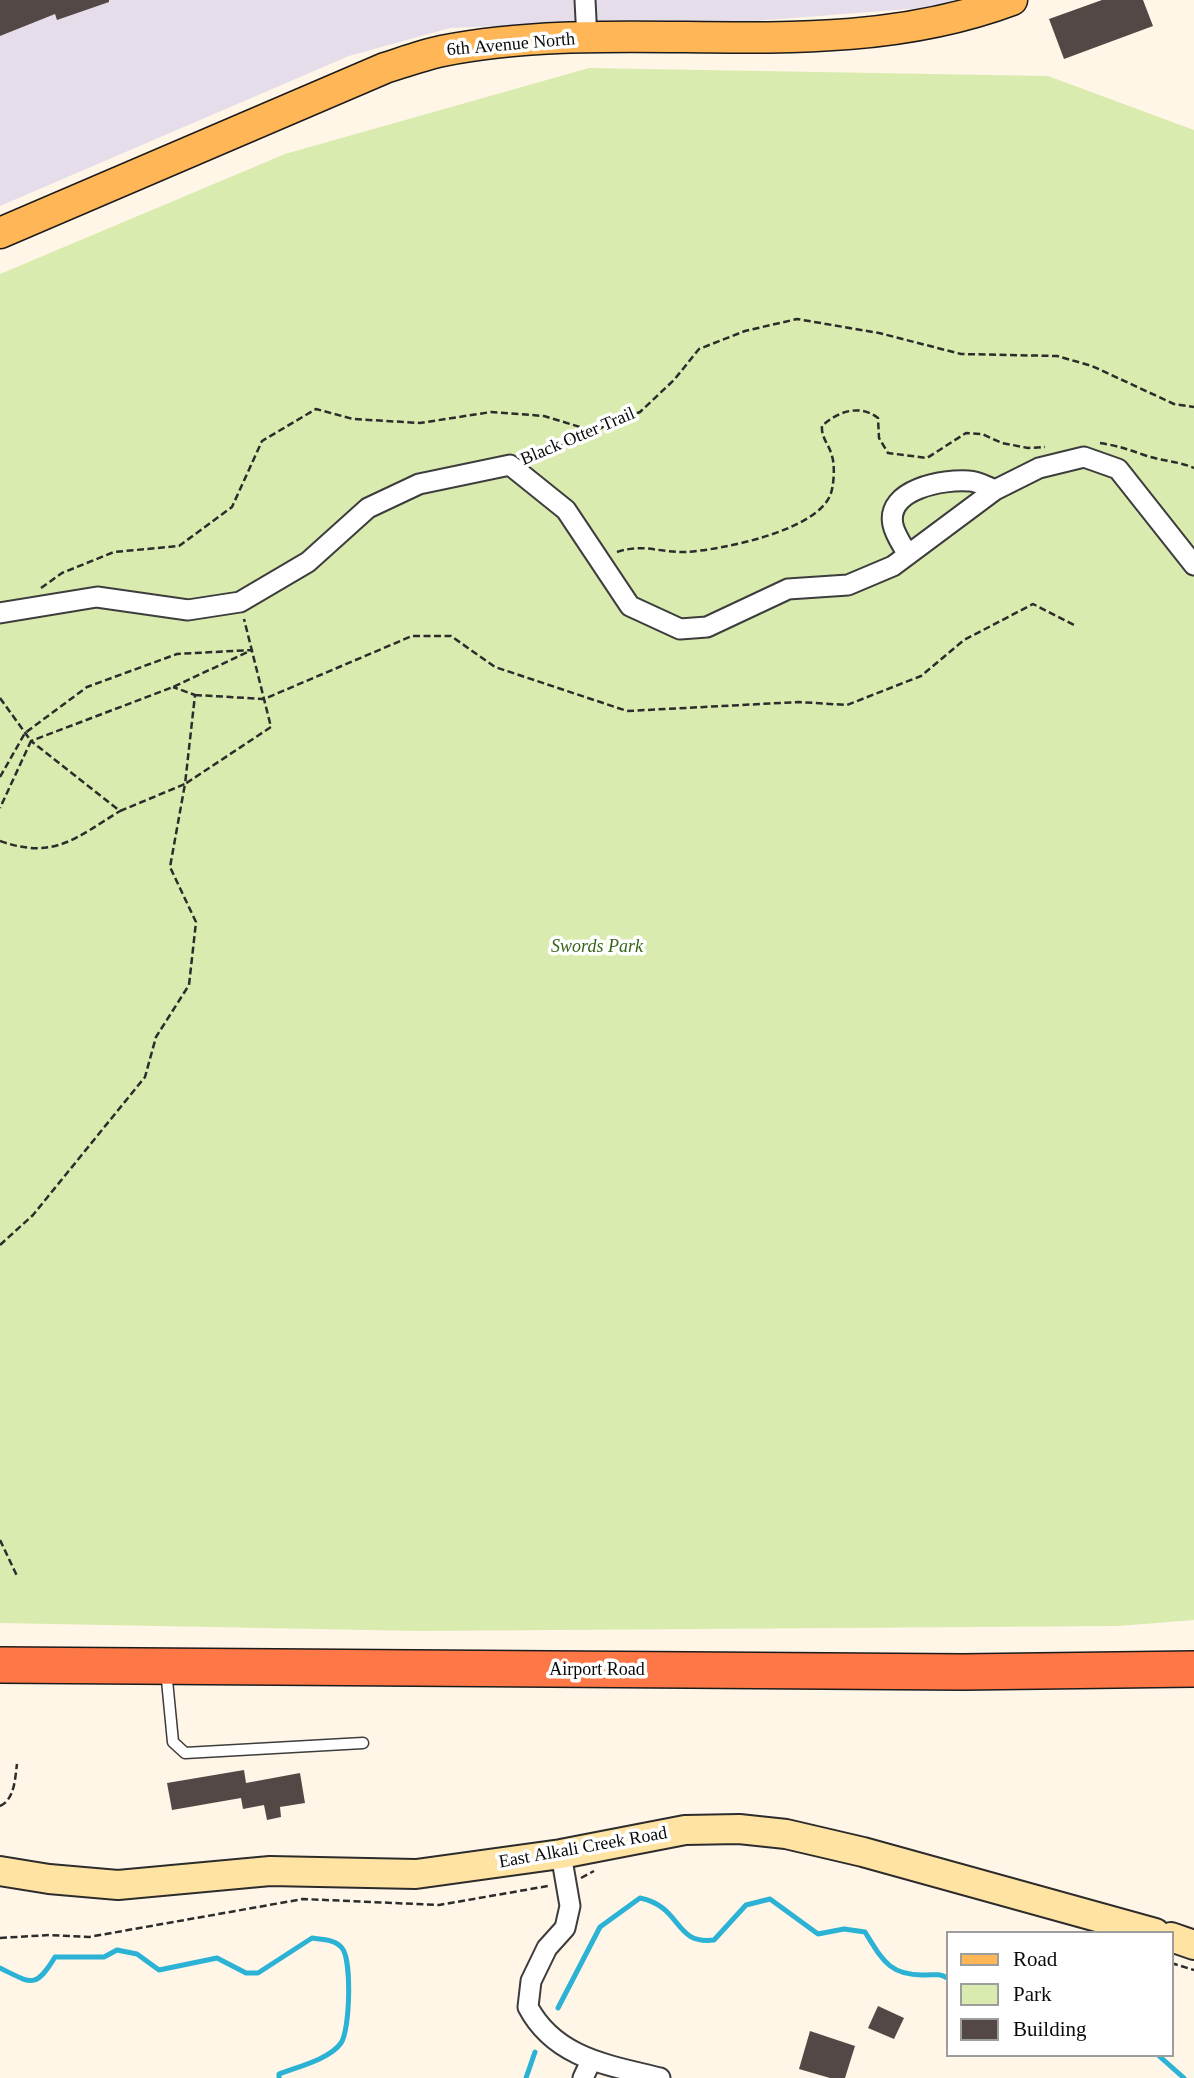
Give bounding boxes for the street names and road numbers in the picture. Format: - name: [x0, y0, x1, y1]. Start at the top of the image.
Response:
- street label: 6th Avenue North: [446, 29, 576, 61]
- street label: Black Otter Trail: [517, 403, 639, 471]
- street label: Airport Road: [549, 1659, 645, 1681]
- street label: East Alkali Creek Road: [497, 1823, 669, 1873]

